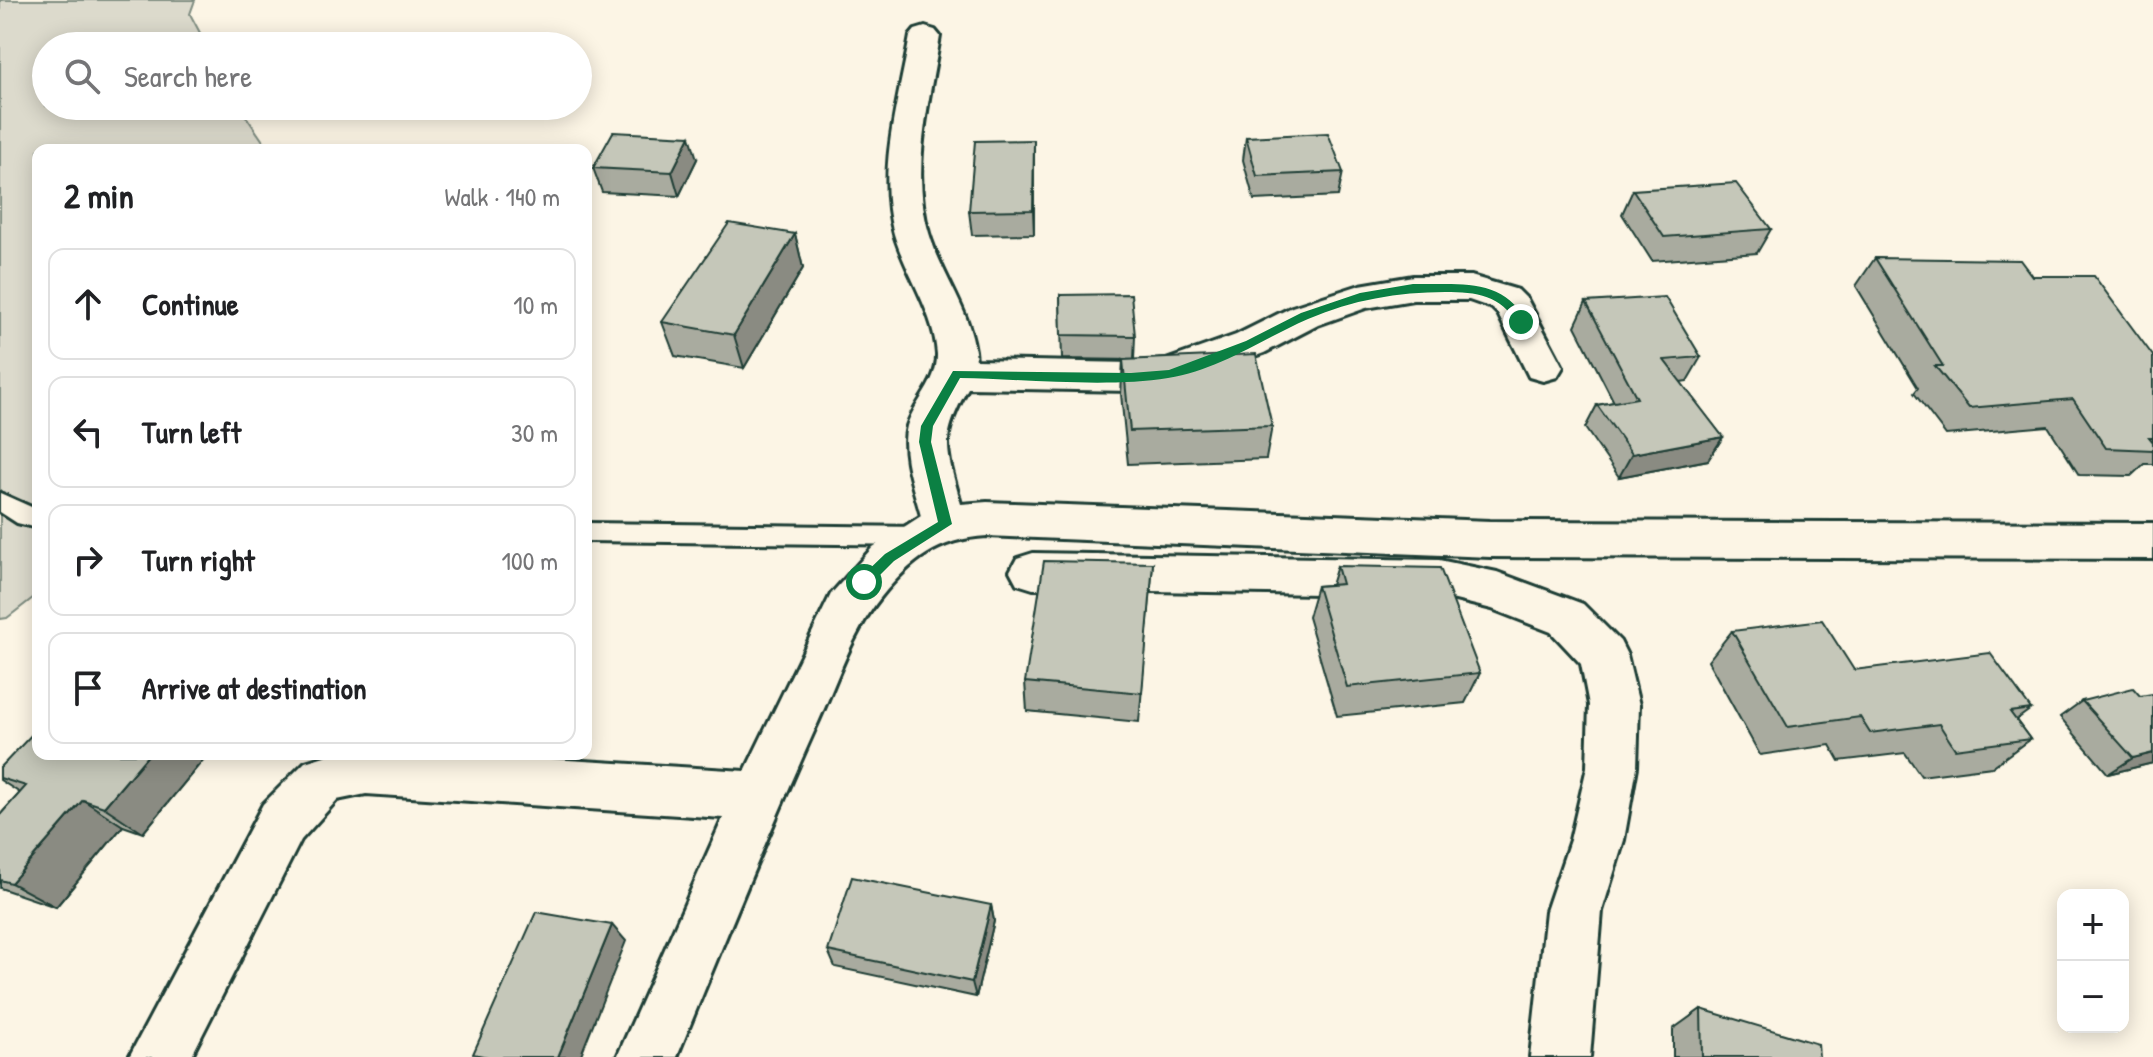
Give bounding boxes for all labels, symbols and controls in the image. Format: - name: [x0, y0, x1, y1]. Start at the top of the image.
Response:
- search box: [32, 32, 592, 120]
- icon: search: [60, 54, 104, 98]
- text: Search here: [124, 56, 252, 96]
- text: 2 min: [64, 173, 134, 219]
- text: Walk · 140 m: [444, 179, 560, 214]
- icon: ahead: [66, 282, 110, 326]
- text: Continue: [142, 284, 239, 324]
- text: 10 m: [513, 287, 558, 322]
- route end: [1503, 304, 1539, 340]
- icon: left: [66, 410, 110, 454]
- text: Turn left: [142, 412, 241, 452]
- text: 30 m: [511, 415, 558, 450]
- icon: right: [66, 538, 110, 582]
- text: Turn right: [142, 540, 255, 580]
- text: 100 m: [502, 543, 558, 578]
- route start: [846, 564, 882, 600]
- icon: arrive: [66, 666, 110, 710]
- text: Arrive at destination: [142, 668, 367, 708]
- map controls: [2057, 889, 2129, 1033]
- button: +: [2057, 889, 2129, 961]
- button: −: [2057, 961, 2129, 1033]

